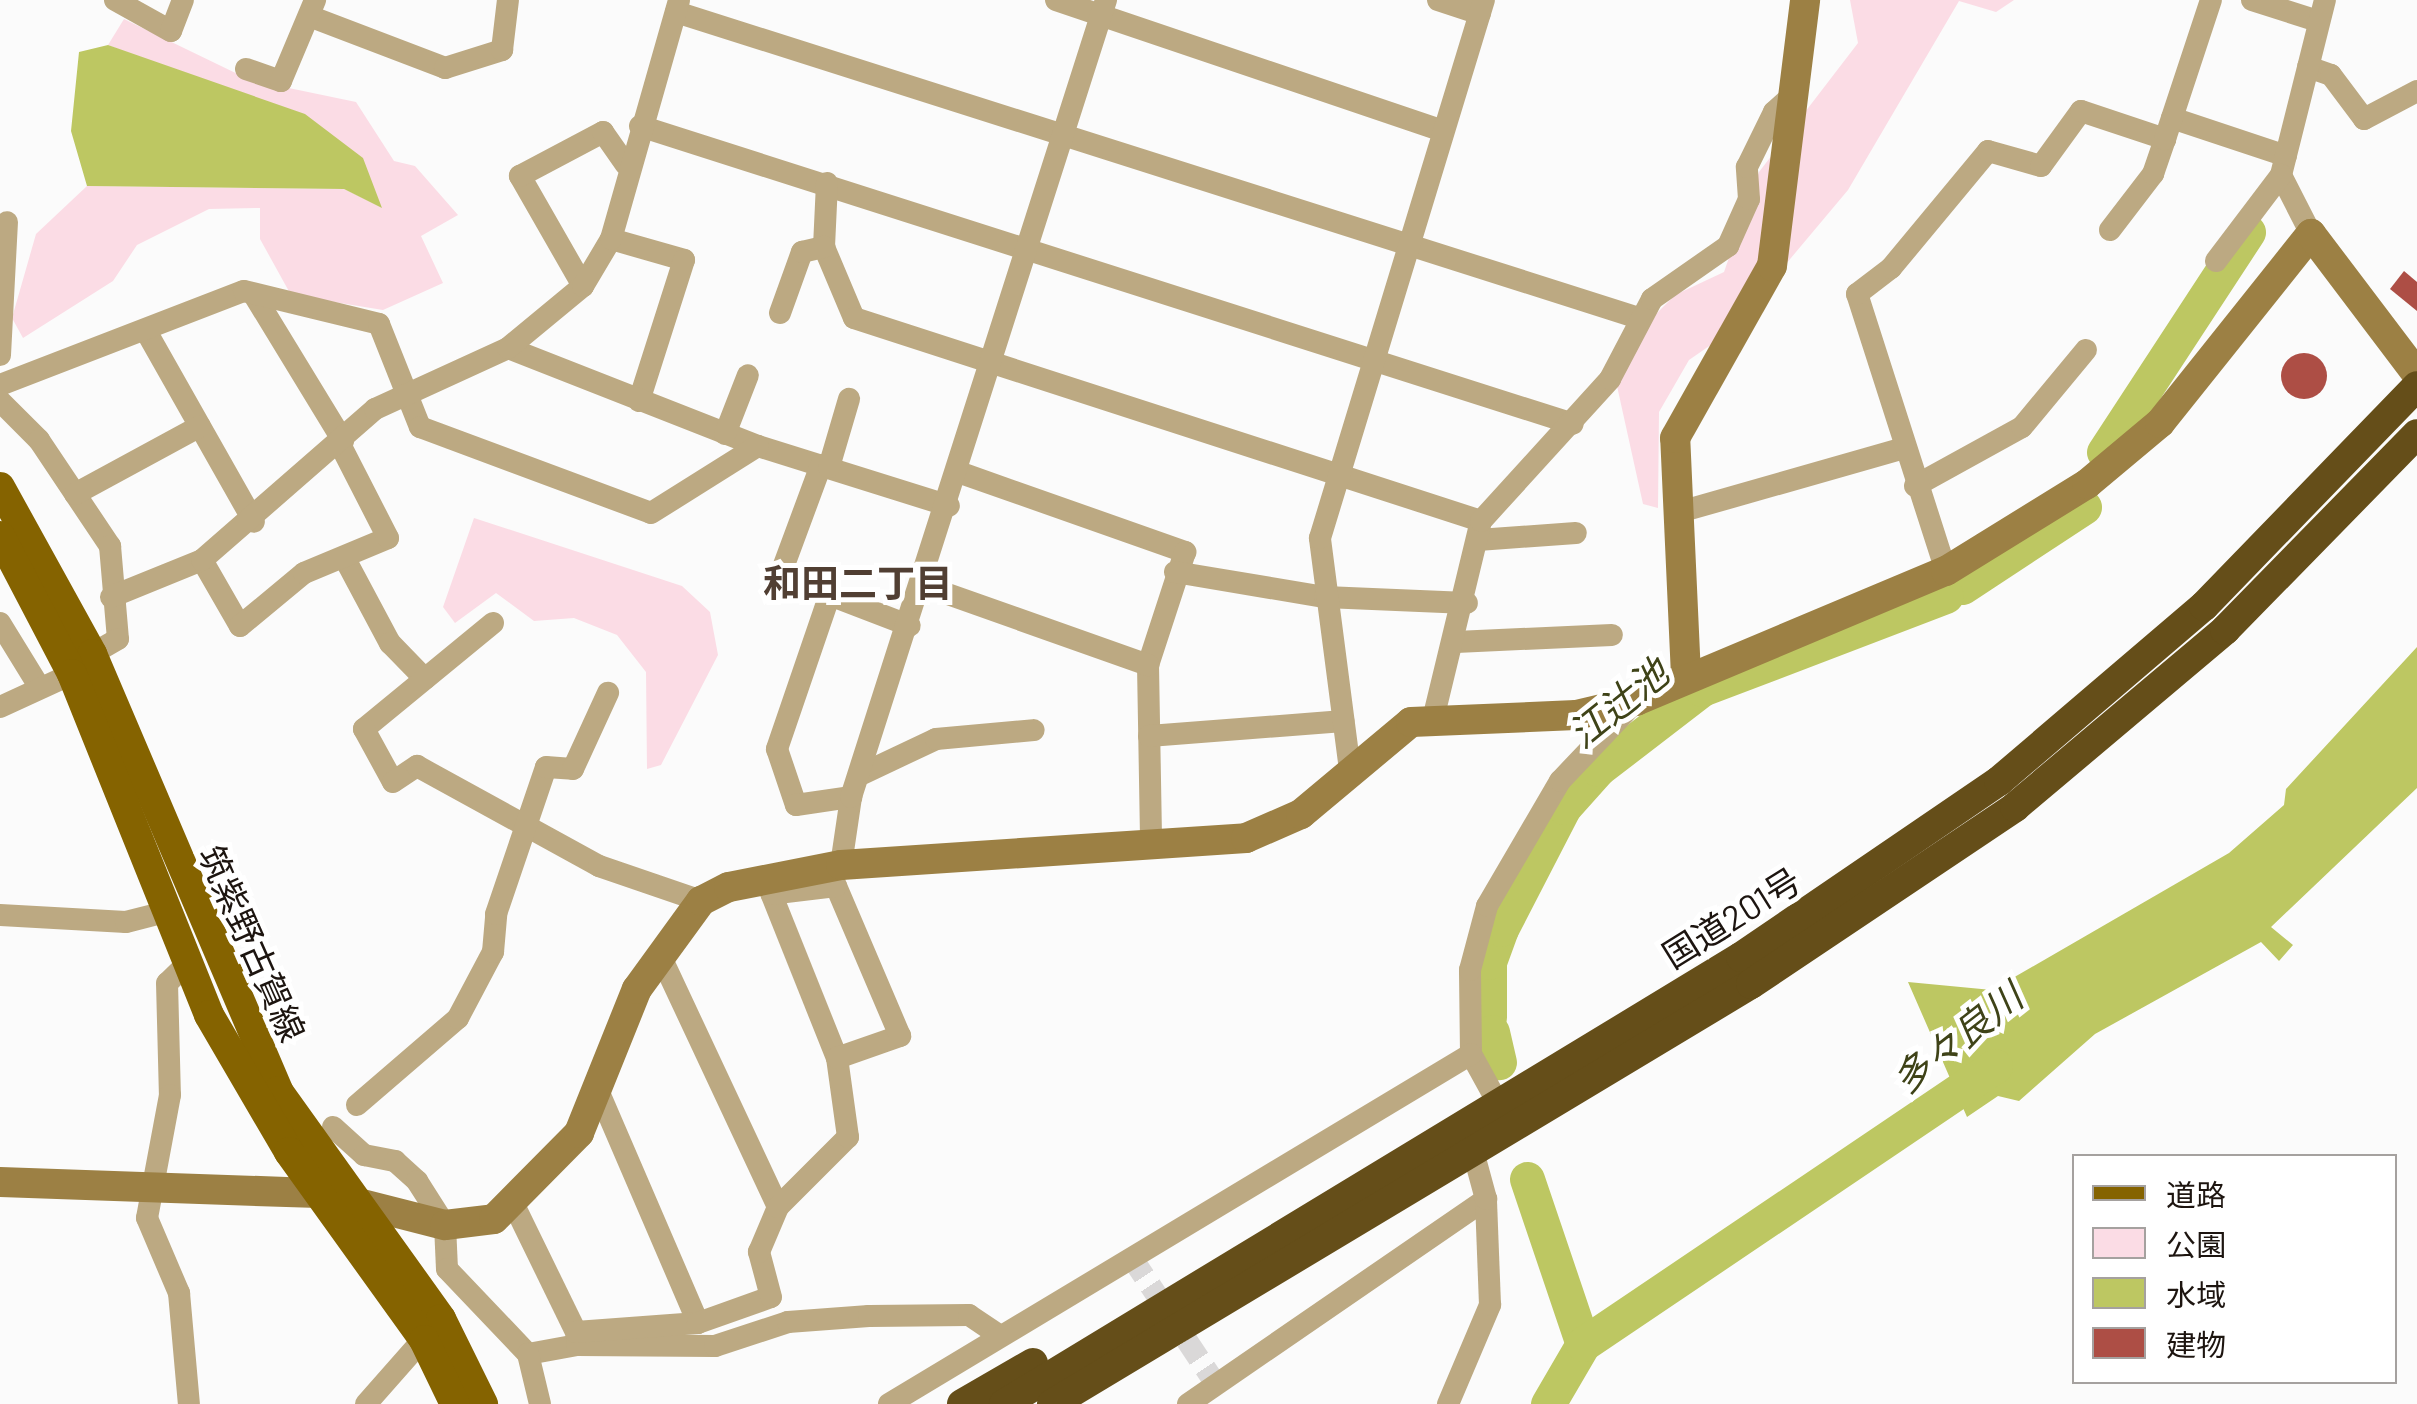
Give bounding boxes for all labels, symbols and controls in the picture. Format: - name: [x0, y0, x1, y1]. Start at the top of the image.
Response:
- district label: 和田二丁目: [763, 560, 953, 606]
- water label: 江辻池: [1559, 649, 1677, 757]
- street label: 筑紫野古賀線: [191, 839, 315, 1047]
- street label: 国道201号: [1654, 858, 1808, 976]
- water label: 多々良川: [1883, 973, 2031, 1103]
- legend: [2072, 1154, 2397, 1384]
- text: 道路: [2166, 1176, 2226, 1212]
- text: 公園: [2166, 1226, 2226, 1262]
- text: 水域: [2166, 1276, 2226, 1312]
- text: 建物: [2166, 1326, 2226, 1362]

